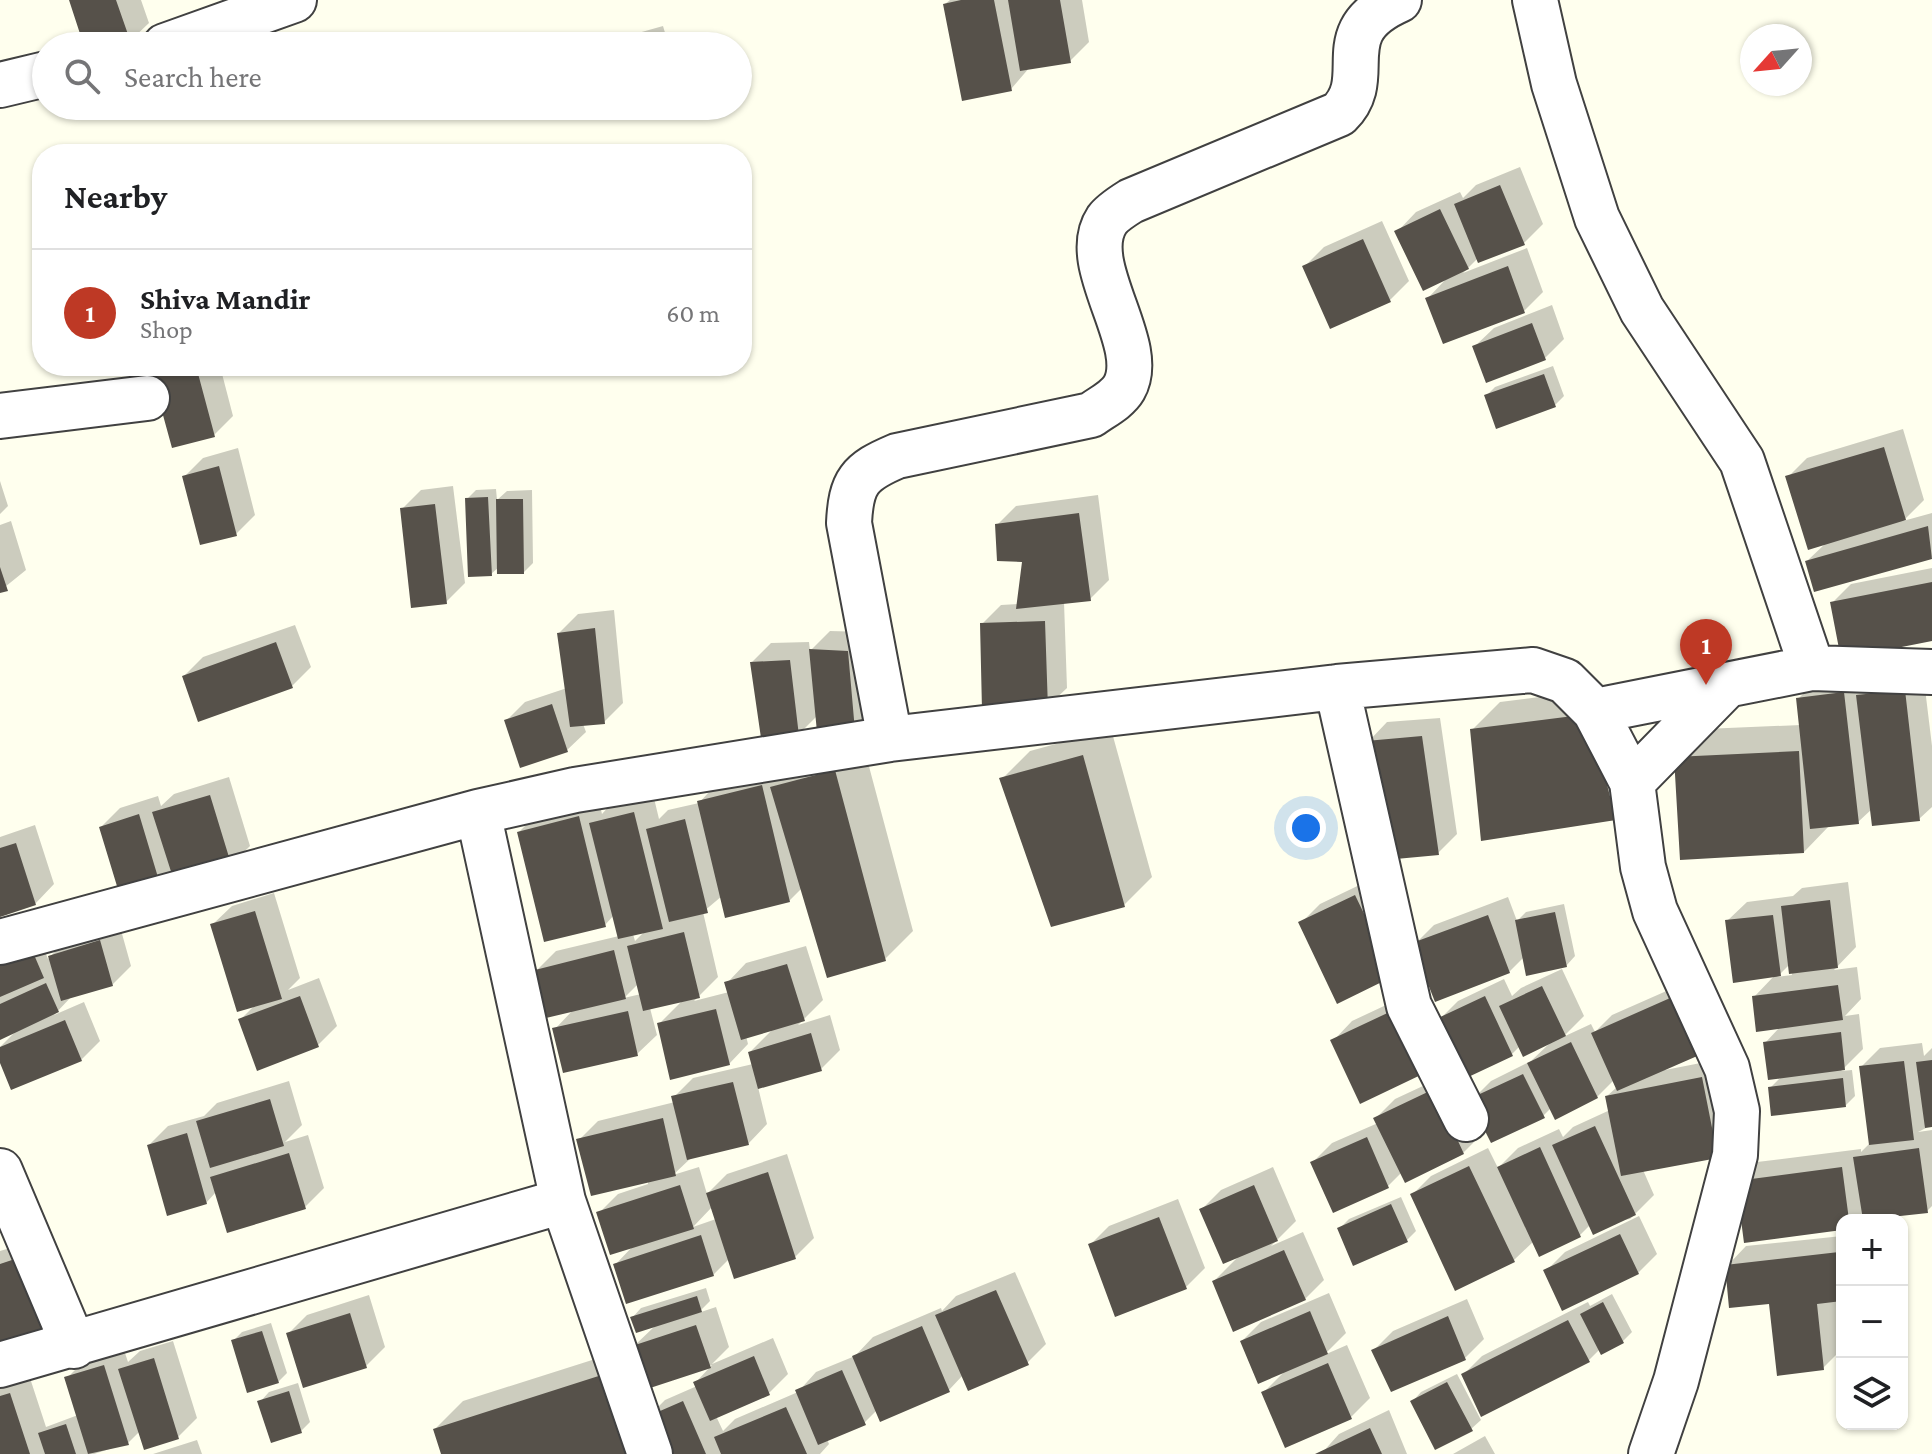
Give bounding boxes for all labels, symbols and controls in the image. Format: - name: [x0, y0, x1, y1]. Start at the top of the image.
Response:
- north arrow: [1740, 24, 1812, 96]
- search box: [32, 32, 752, 120]
- icon: search: [60, 54, 104, 98]
- text: Search here: [124, 60, 262, 93]
- text: Nearby: [64, 178, 167, 215]
- text: Shiva Mandir: [140, 282, 311, 315]
- text: 1: [85, 299, 95, 328]
- text: 60 m: [666, 299, 720, 328]
- text: Shop: [140, 315, 193, 344]
- pin: 1: [1680, 619, 1732, 685]
- your location: [1286, 808, 1326, 848]
- map controls: [1836, 1214, 1908, 1430]
- button: +: [1836, 1214, 1908, 1286]
- button: −: [1836, 1286, 1908, 1358]
- button: layers: [1836, 1358, 1908, 1430]

